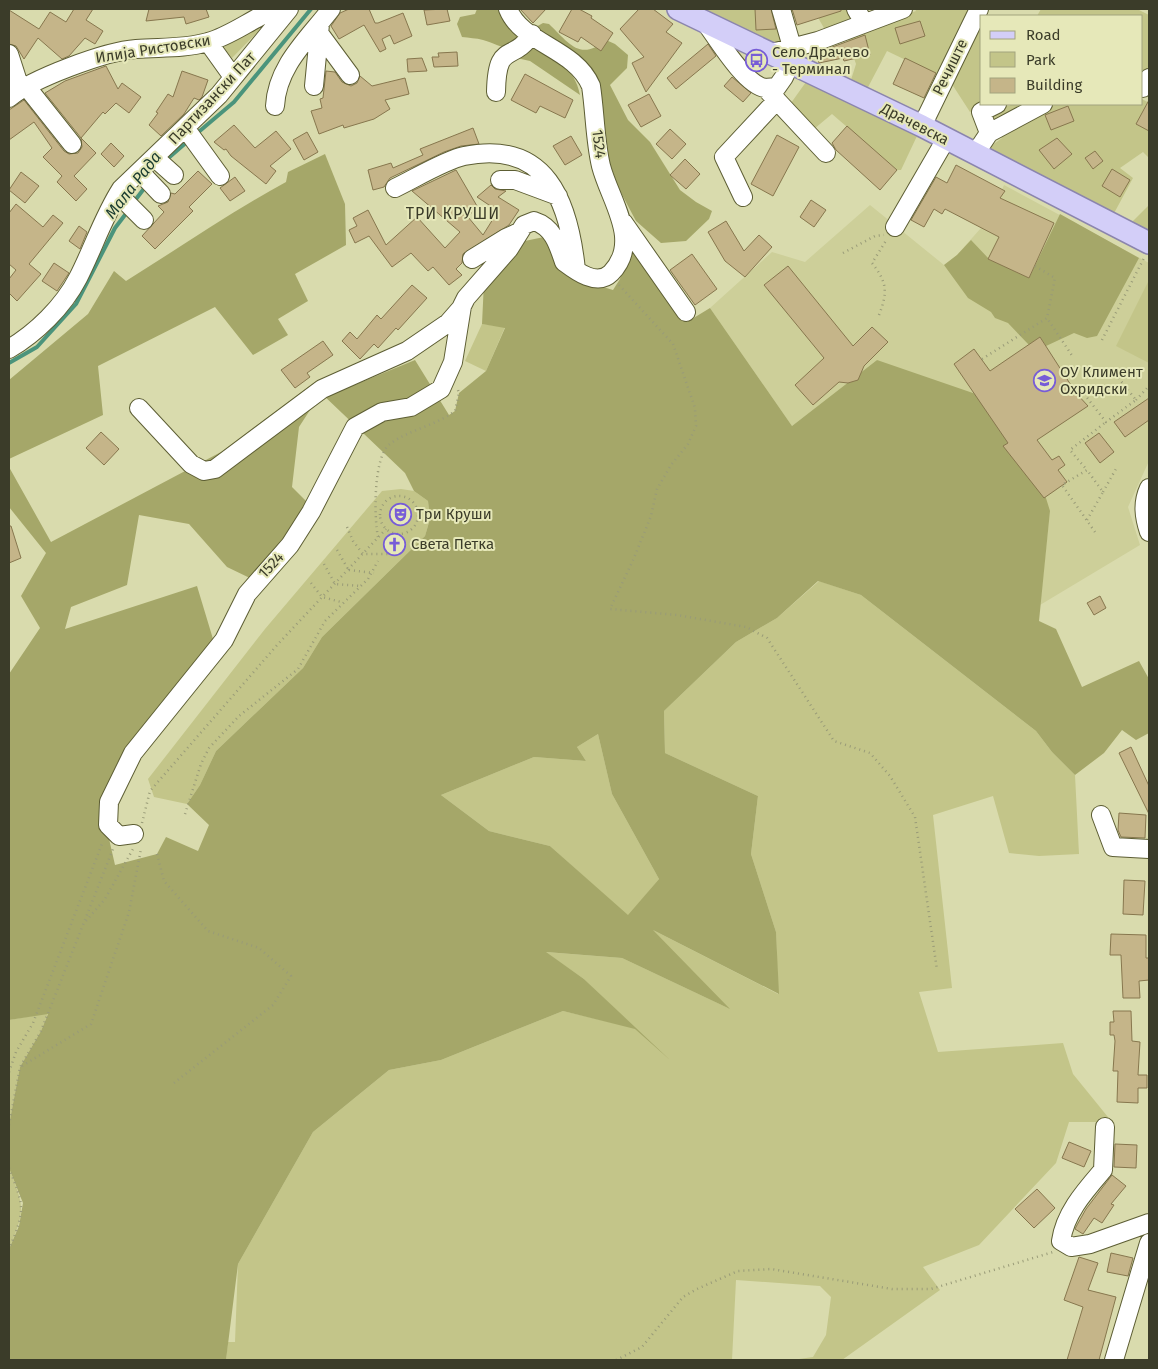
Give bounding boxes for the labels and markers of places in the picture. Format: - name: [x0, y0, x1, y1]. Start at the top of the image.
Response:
- place label: Село Драчево - Терминал: [772, 43, 869, 78]
- bus stop icon: Село Драчево - Терминал: [744, 49, 768, 73]
- place label: ОУ Климент Охридски: [1060, 363, 1143, 398]
- school or university icon: ОУ Климент Охридски: [1032, 369, 1056, 393]
- theatre icon: Три Круши: [388, 502, 412, 526]
- place label: Три Круши: [416, 505, 492, 523]
- church icon: Света Петка: [383, 532, 407, 556]
- place label: Света Петка: [411, 535, 494, 553]

